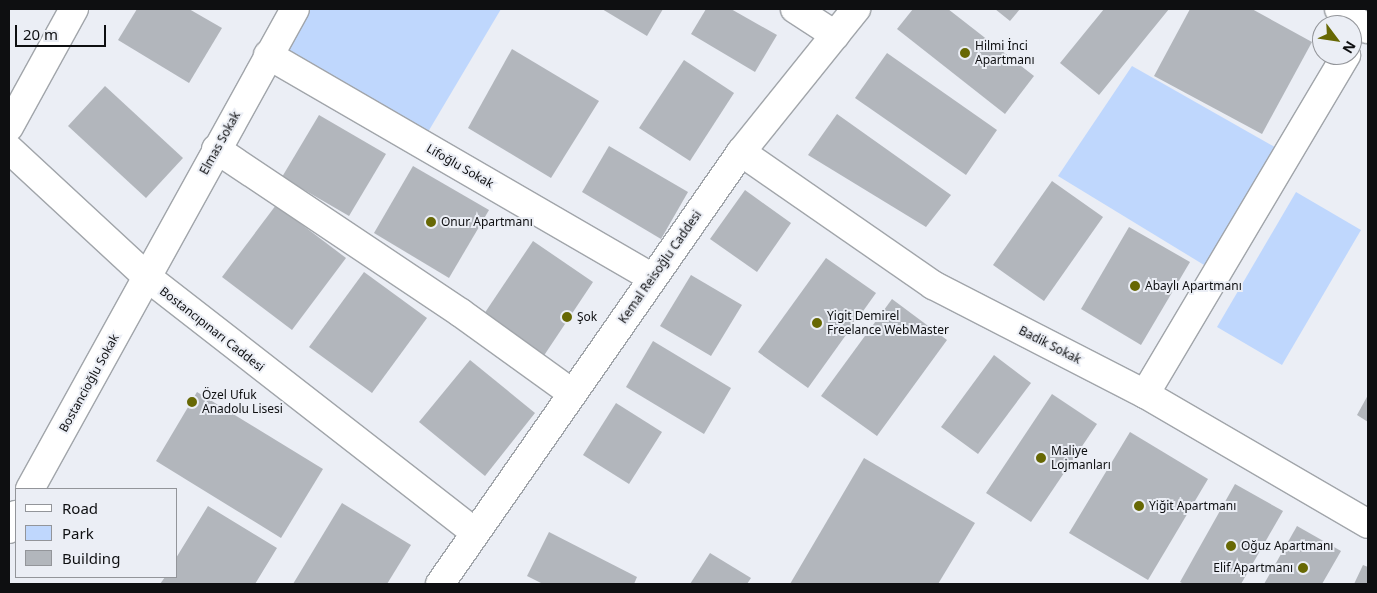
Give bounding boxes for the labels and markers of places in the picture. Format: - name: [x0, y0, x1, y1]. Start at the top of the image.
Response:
- place label: Hilmi İnci Apartmanı: [975, 39, 1035, 67]
- marker: Hilmi İnci Apartmanı: [959, 47, 971, 59]
- place label: Onur Apartmanı: [441, 215, 533, 229]
- marker: Onur Apartmanı: [425, 216, 437, 228]
- place label: Abaylı Apartmanı: [1145, 279, 1242, 293]
- marker: Abaylı Apartmanı: [1129, 280, 1141, 292]
- place label: Yigit Demirel Freelance WebMaster: [827, 309, 949, 337]
- place label: Şok: [577, 310, 597, 324]
- marker: Şok: [561, 311, 573, 323]
- marker: Yigit Demirel Freelance WebMaster: [811, 317, 823, 329]
- place label: Özel Ufuk Anadolu Lisesi: [202, 388, 283, 416]
- marker: Özel Ufuk Anadolu Lisesi: [186, 396, 198, 408]
- place label: Maliye Lojmanları: [1051, 444, 1111, 472]
- marker: Maliye Lojmanları: [1035, 452, 1047, 464]
- place label: Yiğit Apartmanı: [1149, 499, 1236, 513]
- marker: Yiğit Apartmanı: [1133, 500, 1145, 512]
- place label: Oğuz Apartmanı: [1241, 539, 1333, 553]
- marker: Oğuz Apartmanı: [1225, 540, 1237, 552]
- place label: Elif Apartmanı: [1213, 561, 1293, 575]
- marker: Elif Apartmanı: [1297, 562, 1309, 574]

